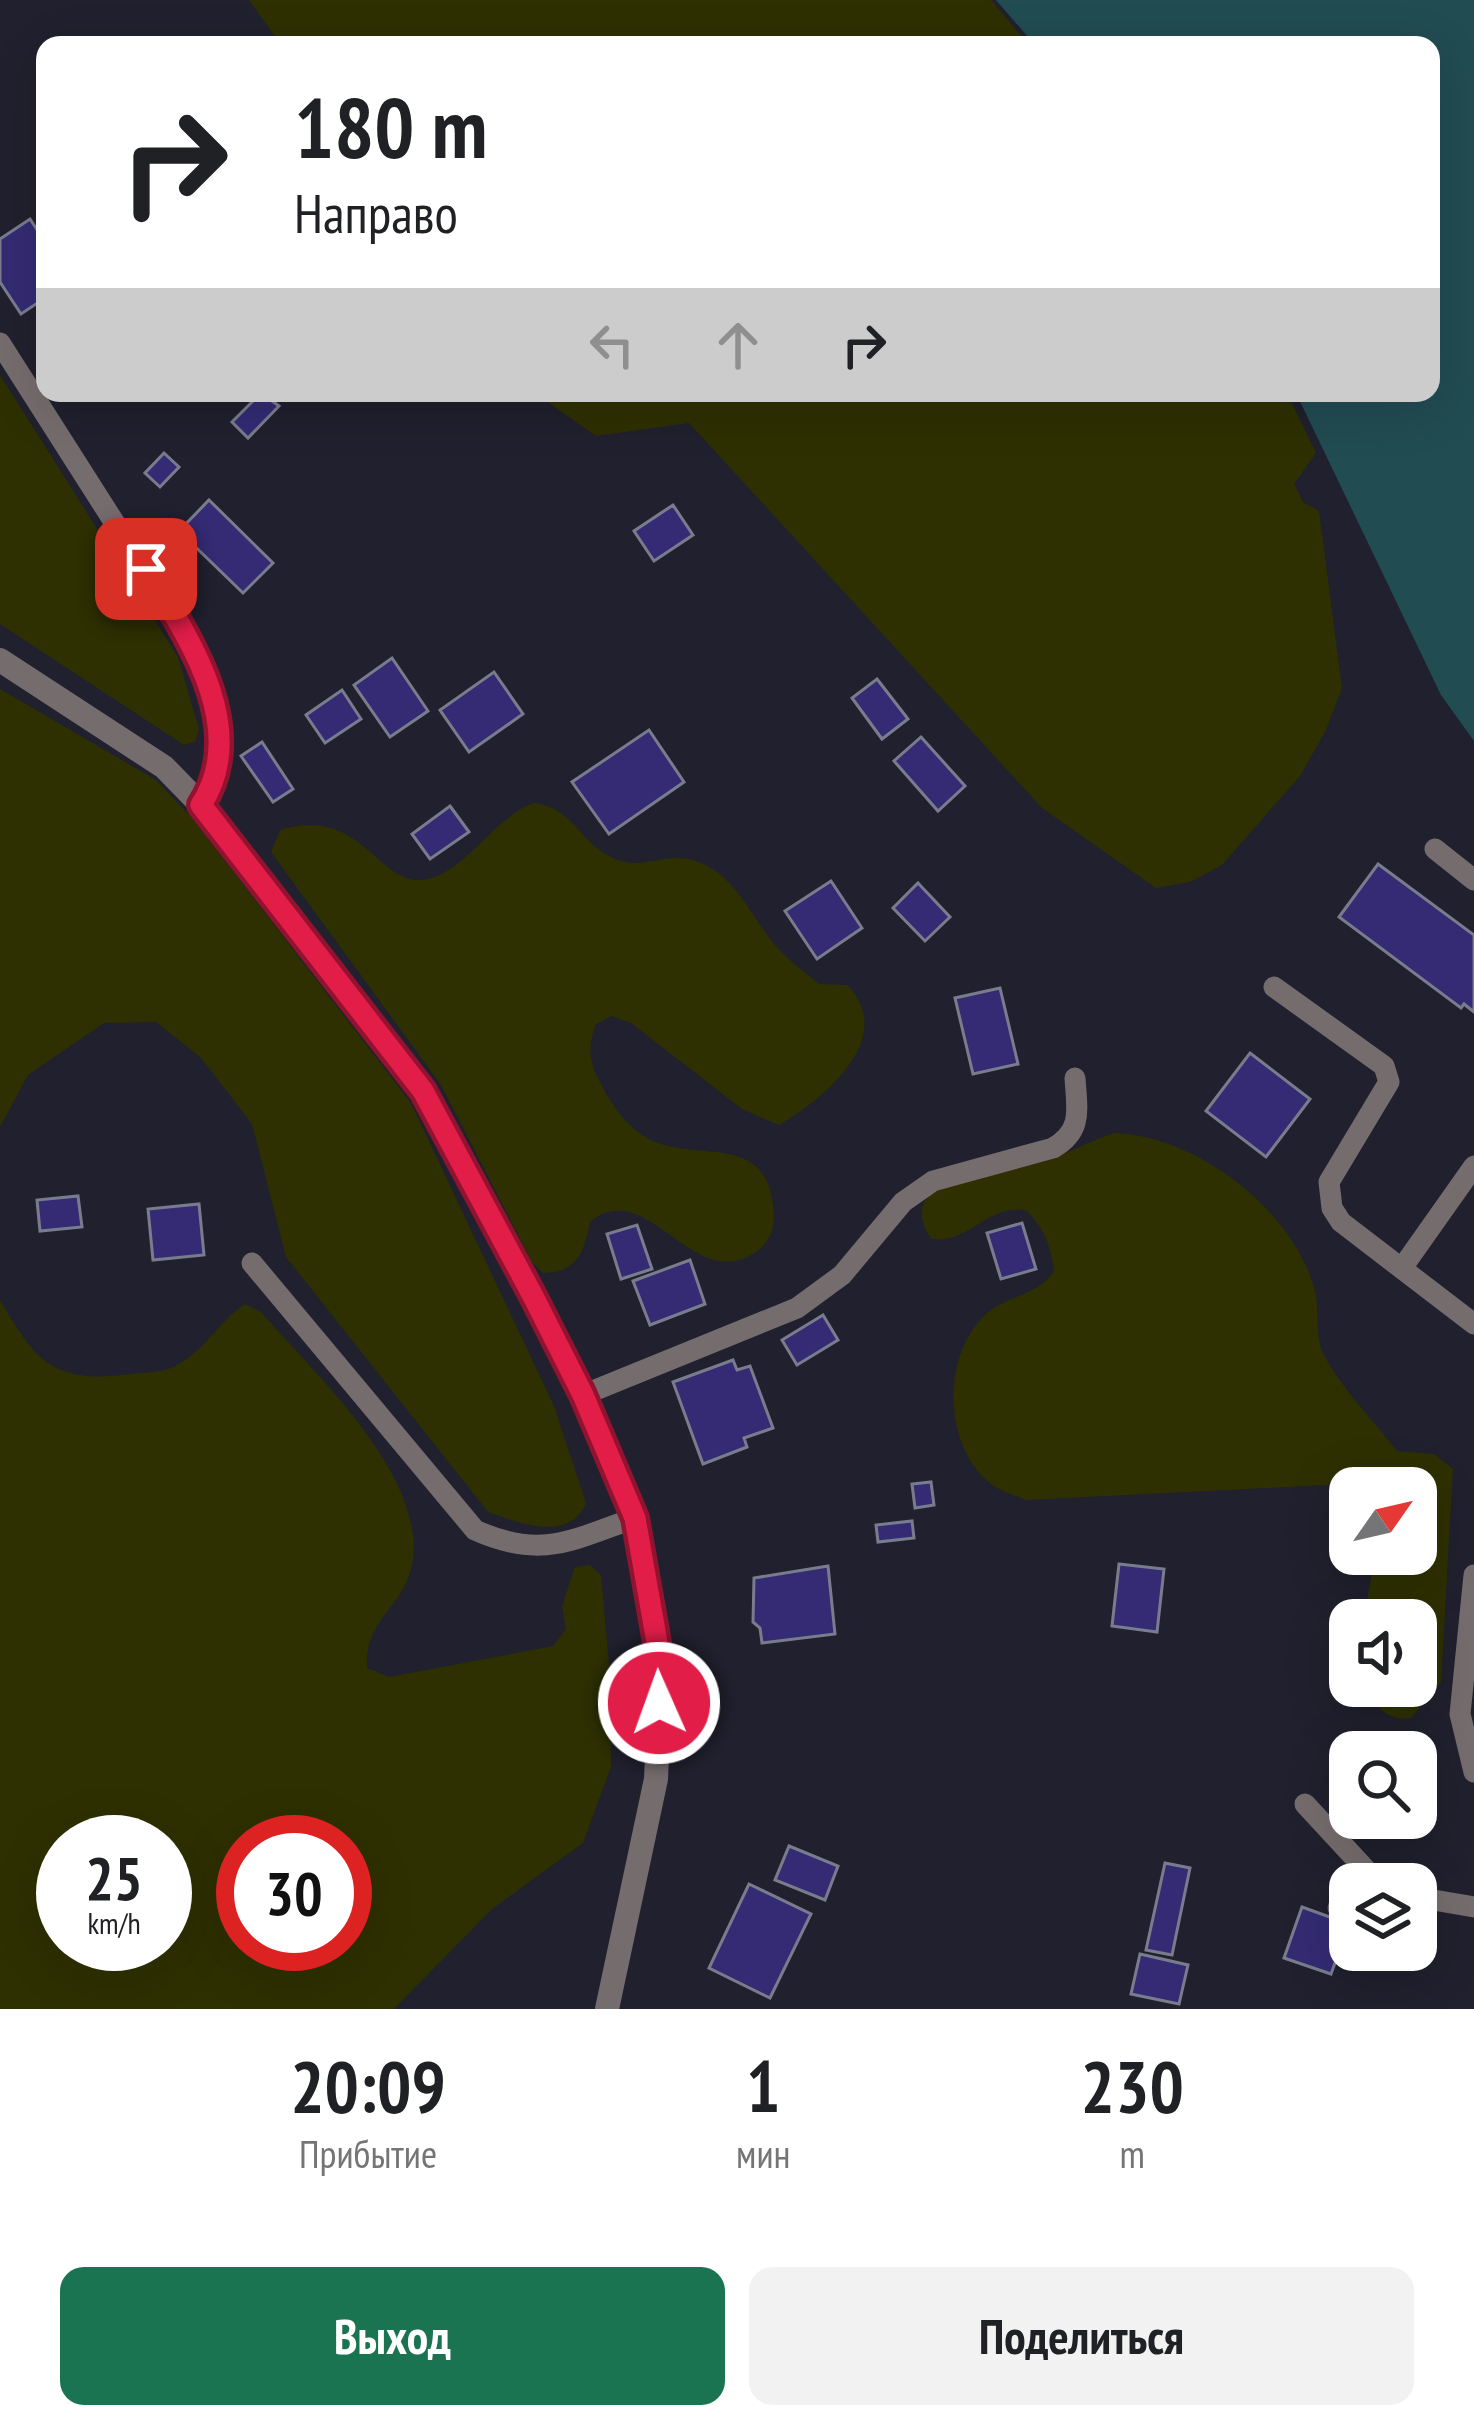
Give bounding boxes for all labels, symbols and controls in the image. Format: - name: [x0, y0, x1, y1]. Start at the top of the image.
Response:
- text: 180 m: [294, 72, 487, 181]
- icon: right: [96, 84, 252, 240]
- text: Направо: [294, 178, 458, 248]
- icon: left: [579, 312, 645, 378]
- icon: ahead: [705, 312, 771, 378]
- icon: right: [831, 312, 897, 378]
- pin: [95, 518, 197, 620]
- icon: arrive: [113, 536, 179, 602]
- north arrow: [1329, 1467, 1437, 1575]
- map controls: [1329, 1467, 1437, 1971]
- button: sound: [1329, 1599, 1437, 1707]
- position arrow: [596, 1640, 722, 1766]
- button: search: [1329, 1731, 1437, 1839]
- speed limit sign: 30: [216, 1815, 372, 1971]
- text: 25: [85, 1839, 143, 1917]
- button: layers: [1329, 1863, 1437, 1971]
- text: km/h: [87, 1903, 141, 1942]
- text: 20:09: [290, 2039, 446, 2132]
- text: 1: [746, 2039, 780, 2132]
- text: 230: [1081, 2039, 1184, 2132]
- text: Прибытие: [299, 2128, 437, 2179]
- text: мин: [736, 2128, 790, 2179]
- text: m: [1120, 2128, 1145, 2179]
- button: Выход: [60, 2267, 725, 2405]
- button: Поделиться: [749, 2267, 1414, 2405]

